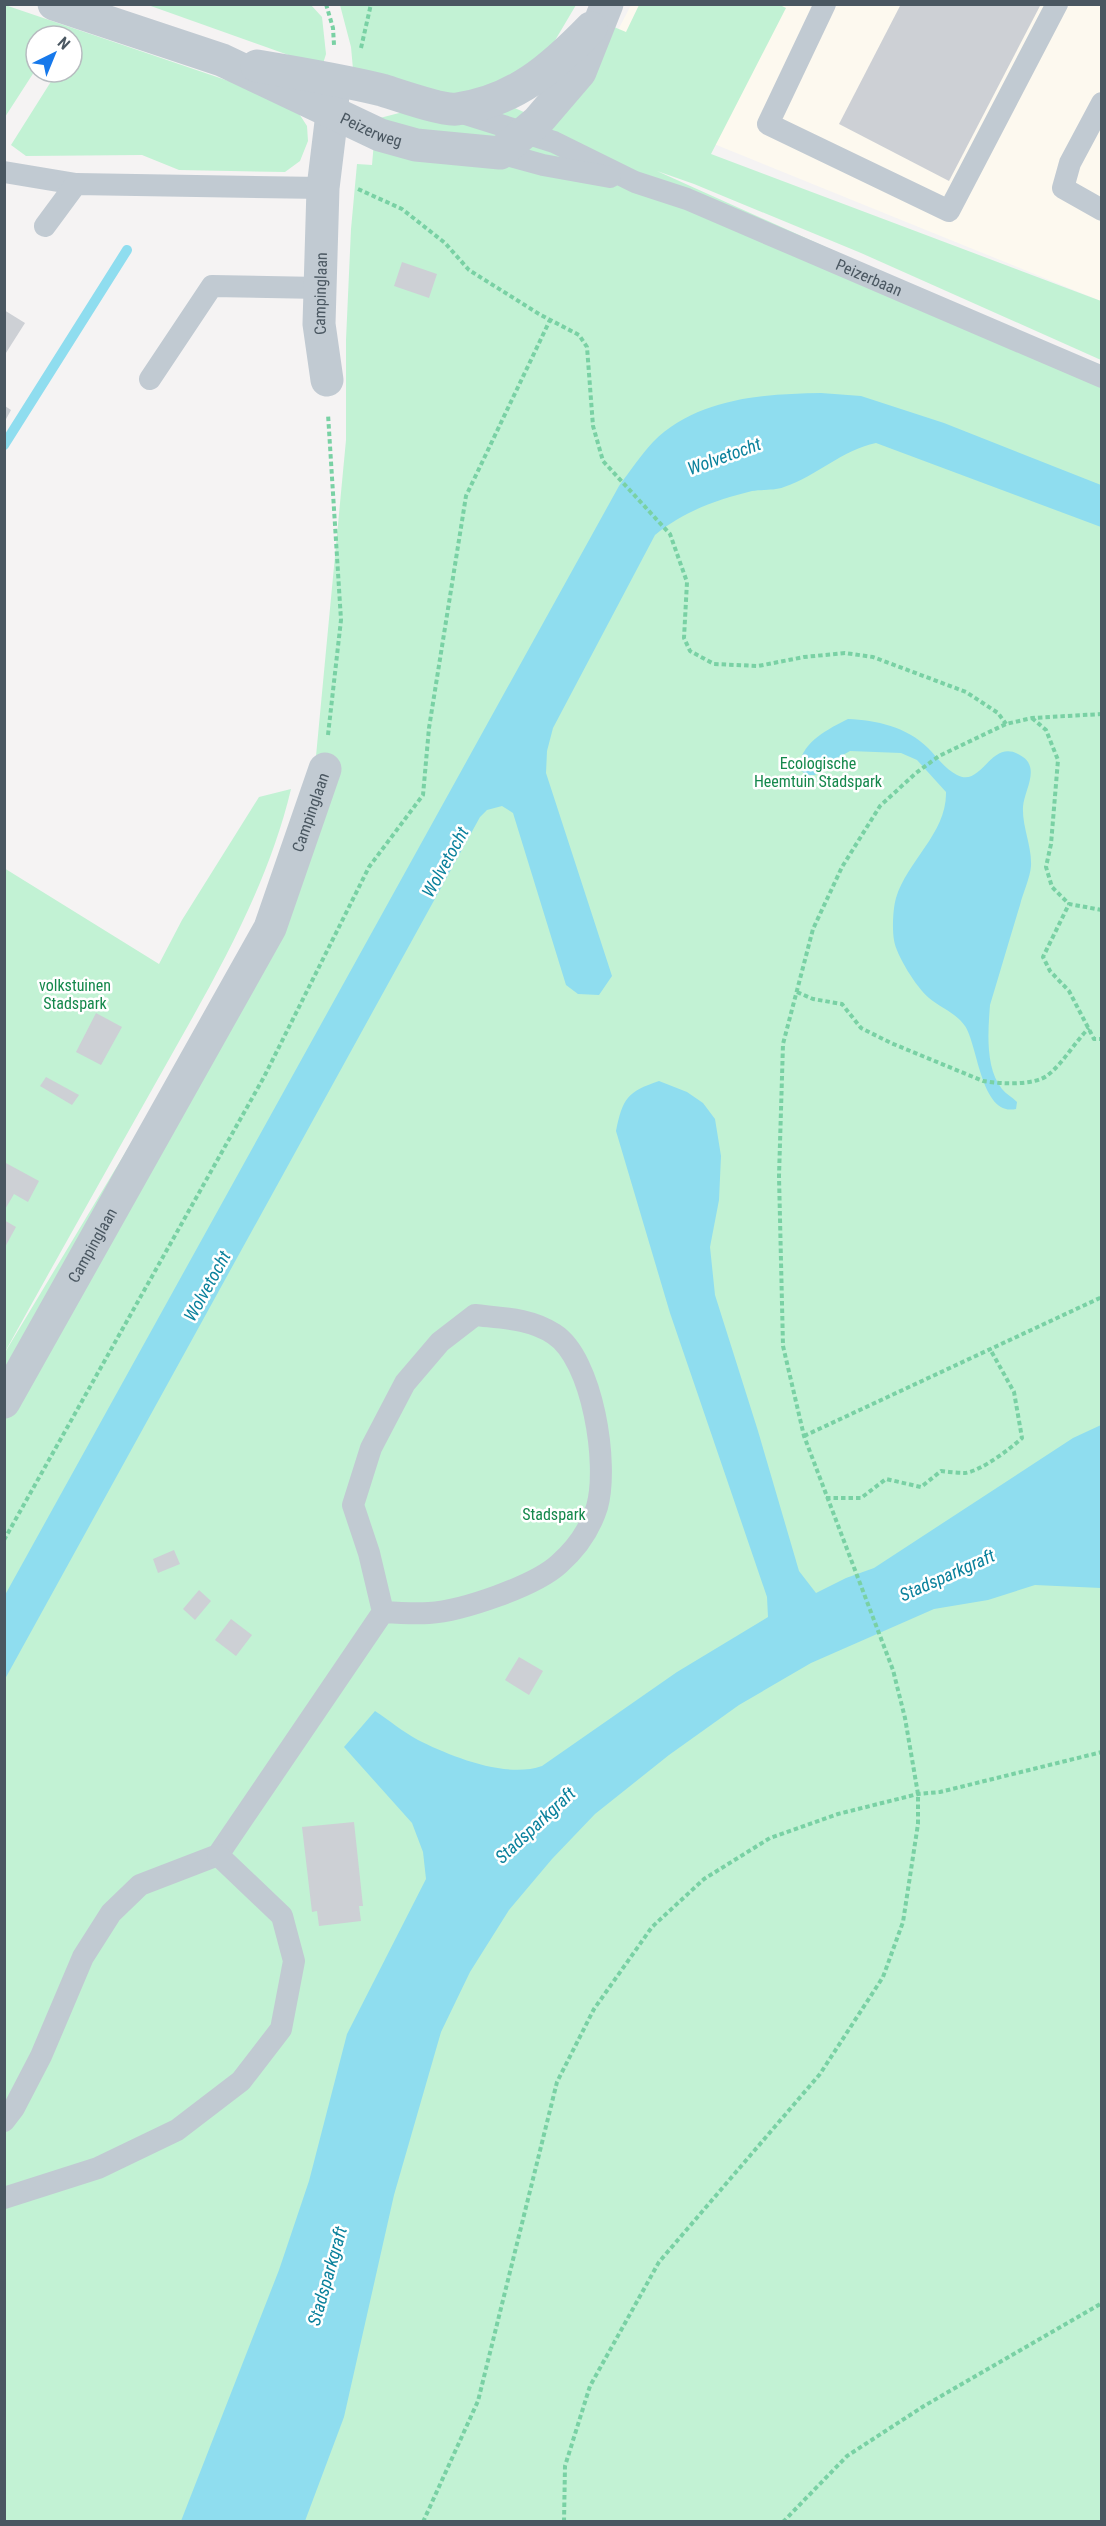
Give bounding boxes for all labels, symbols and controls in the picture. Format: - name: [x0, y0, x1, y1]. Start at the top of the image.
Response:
- north arrow: [24, 24, 84, 84]
- text: N: [54, 33, 74, 54]
- street label: Peizerweg: [337, 108, 404, 150]
- street label: Campinglaan: [309, 252, 331, 336]
- street label: Peizerbaan: [833, 255, 905, 300]
- water label: Wolvetocht: [684, 433, 764, 479]
- park label: Ecologische Heemtuin Stadspark: [754, 754, 883, 791]
- street label: Campinglaan: [288, 770, 333, 854]
- water label: Wolvetocht: [417, 823, 473, 901]
- park label: volkstuinen Stadspark: [39, 976, 111, 1013]
- street label: Campinglaan: [64, 1204, 121, 1286]
- water label: Wolvetocht: [179, 1247, 235, 1325]
- park label: Stadspark: [522, 1505, 587, 1524]
- water label: Stadsparkgraft: [896, 1544, 999, 1605]
- water label: Stadsparkgraft: [491, 1782, 580, 1867]
- water label: Stadsparkgraft: [303, 2223, 351, 2328]

